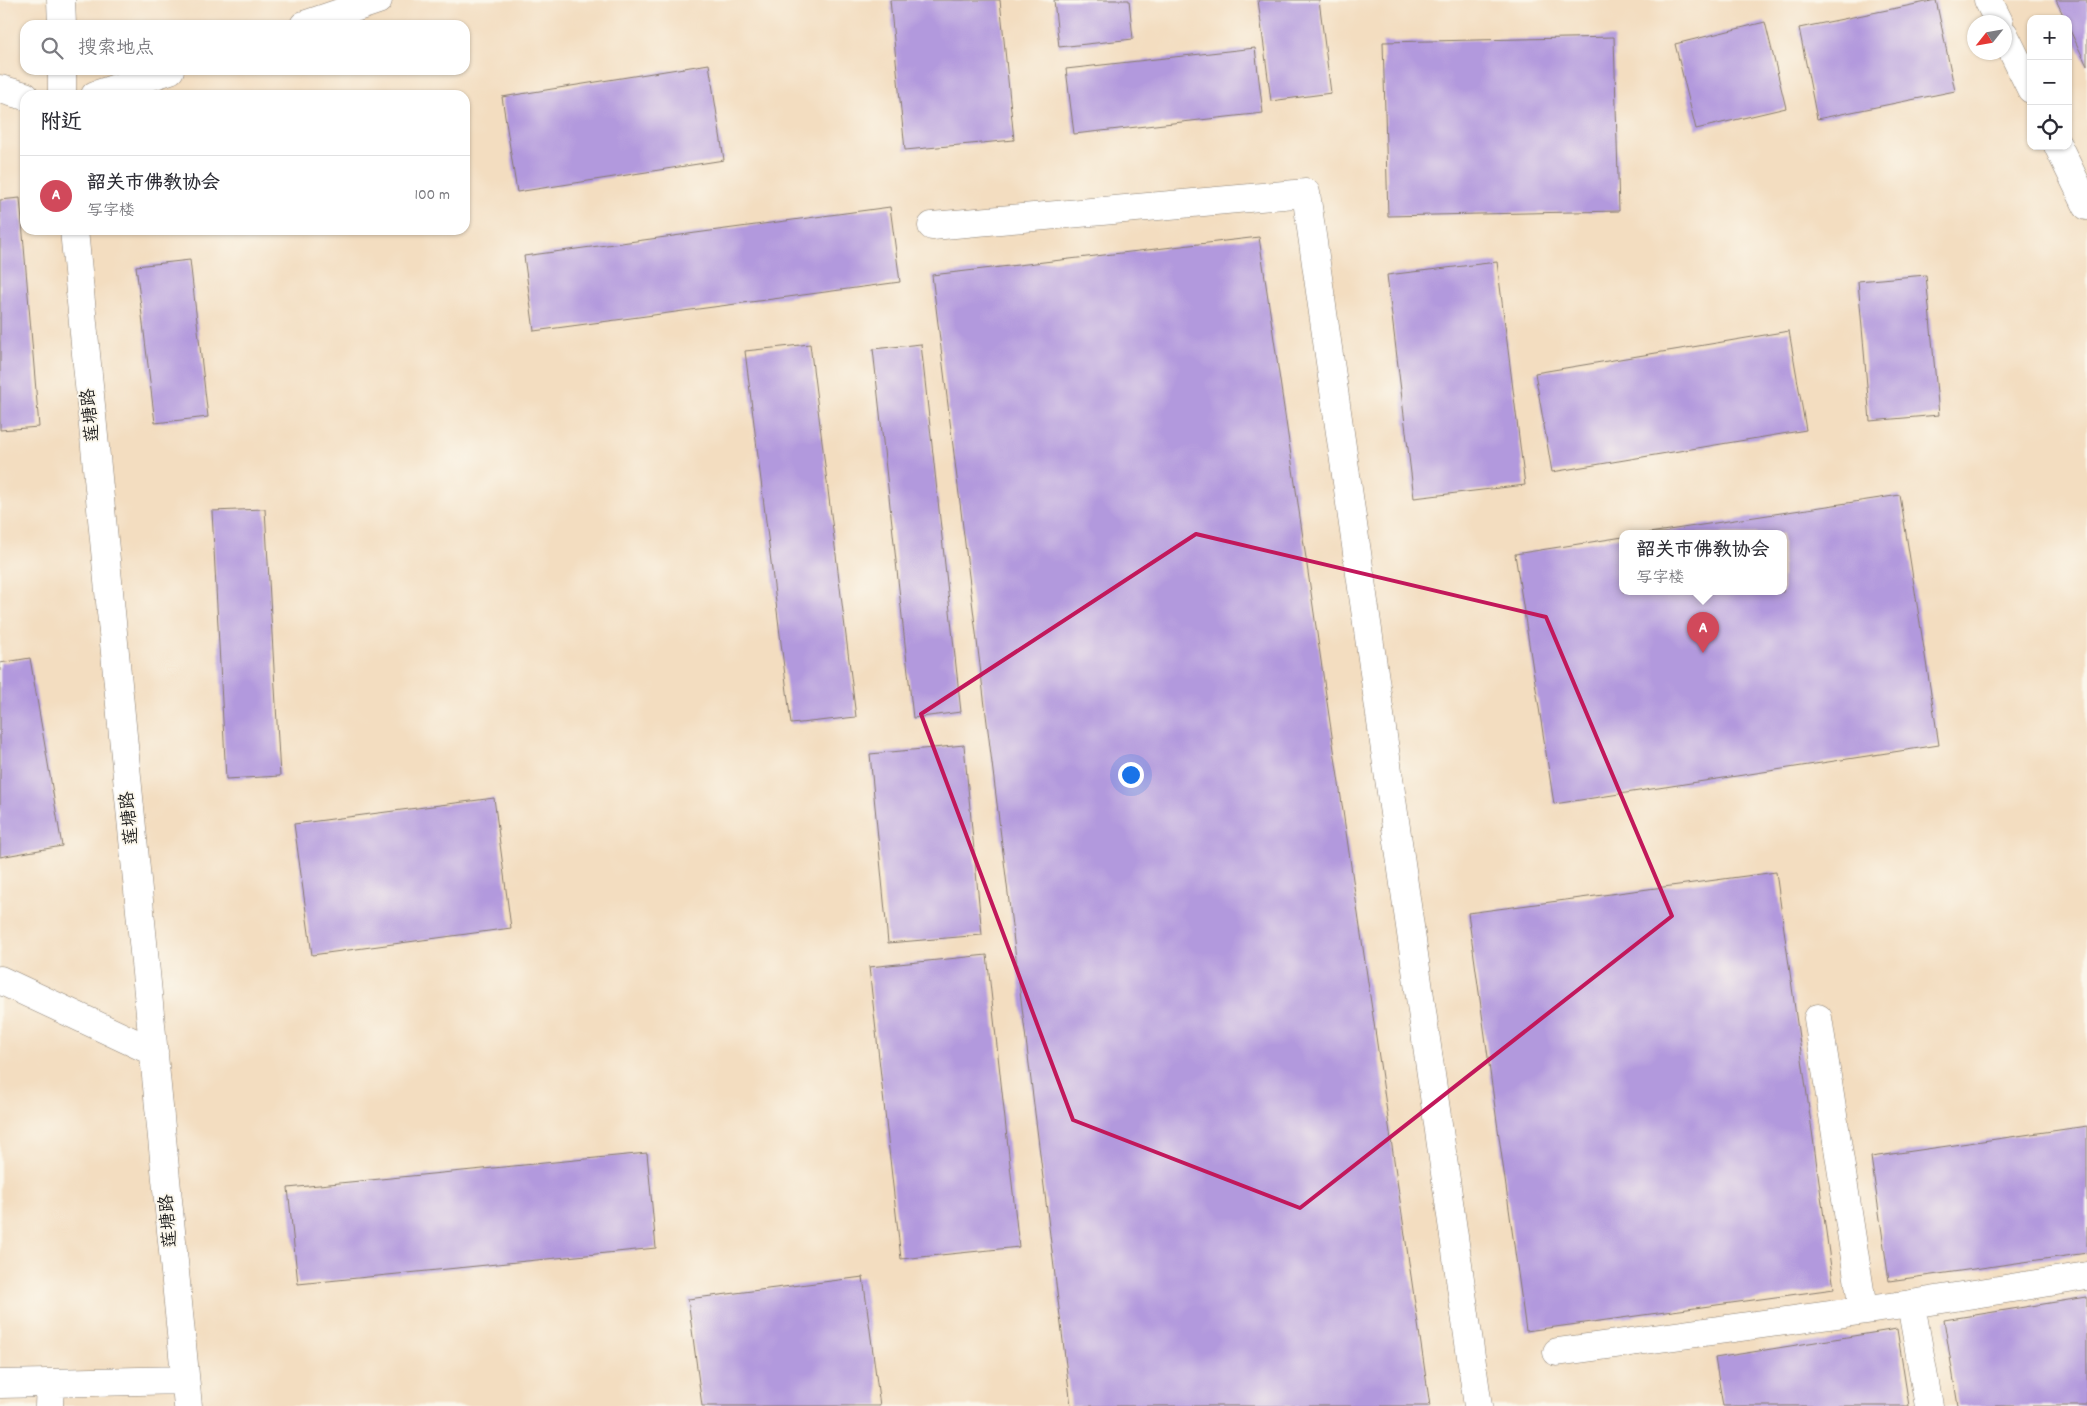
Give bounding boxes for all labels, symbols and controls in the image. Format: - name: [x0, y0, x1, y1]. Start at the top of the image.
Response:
- north arrow: [1967, 15, 2012, 60]
- map controls: [2027, 15, 2072, 150]
- button: +: [2027, 15, 2072, 60]
- search box: [20, 20, 470, 75]
- icon: search: [38, 34, 66, 62]
- text: 搜索地点: [78, 36, 154, 63]
- button: −: [2027, 60, 2072, 105]
- button: locate: [2027, 105, 2072, 150]
- text: 附近: [40, 109, 82, 139]
- text: 韶关市佛教协会: [87, 171, 220, 198]
- text: A: [52, 184, 60, 207]
- text: 100 m: [414, 184, 450, 207]
- text: 写字楼: [87, 200, 135, 223]
- street label: 莲塘路: [77, 387, 107, 443]
- popup: [1619, 530, 1787, 595]
- text: 韶关市佛教协会: [1636, 538, 1770, 565]
- text: 写字楼: [1636, 567, 1685, 590]
- pin: A: [1687, 612, 1719, 653]
- your location: [1118, 762, 1144, 788]
- street label: 莲塘路: [116, 790, 146, 846]
- street label: 莲塘路: [155, 1193, 185, 1249]

